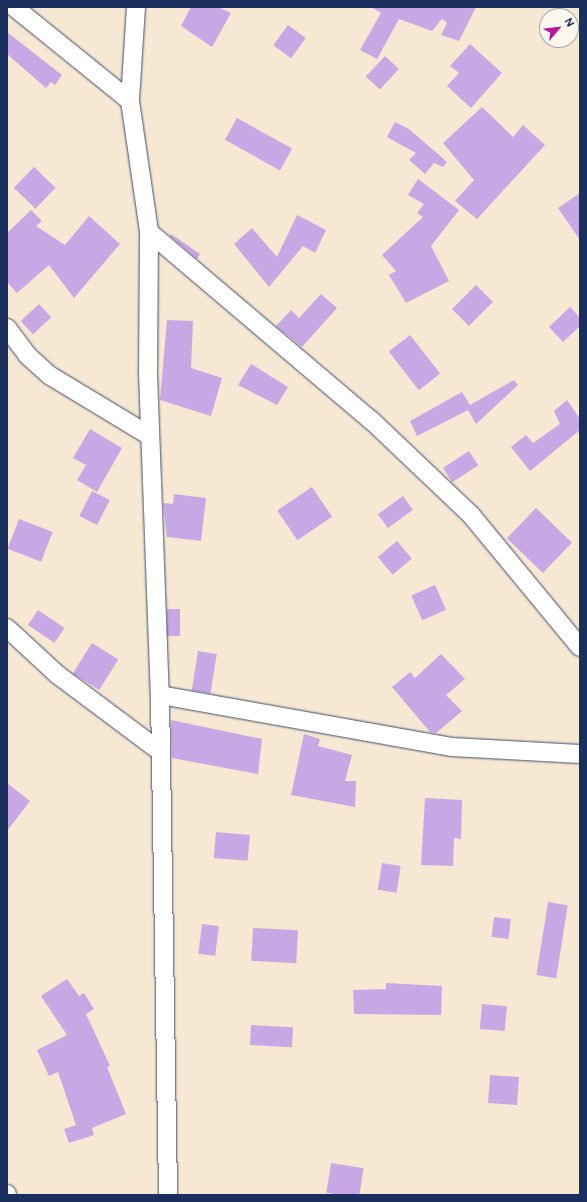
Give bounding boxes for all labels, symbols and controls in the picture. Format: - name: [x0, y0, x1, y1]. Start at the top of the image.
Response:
- north arrow: [539, 8, 579, 48]
- text: N: [561, 16, 577, 29]

